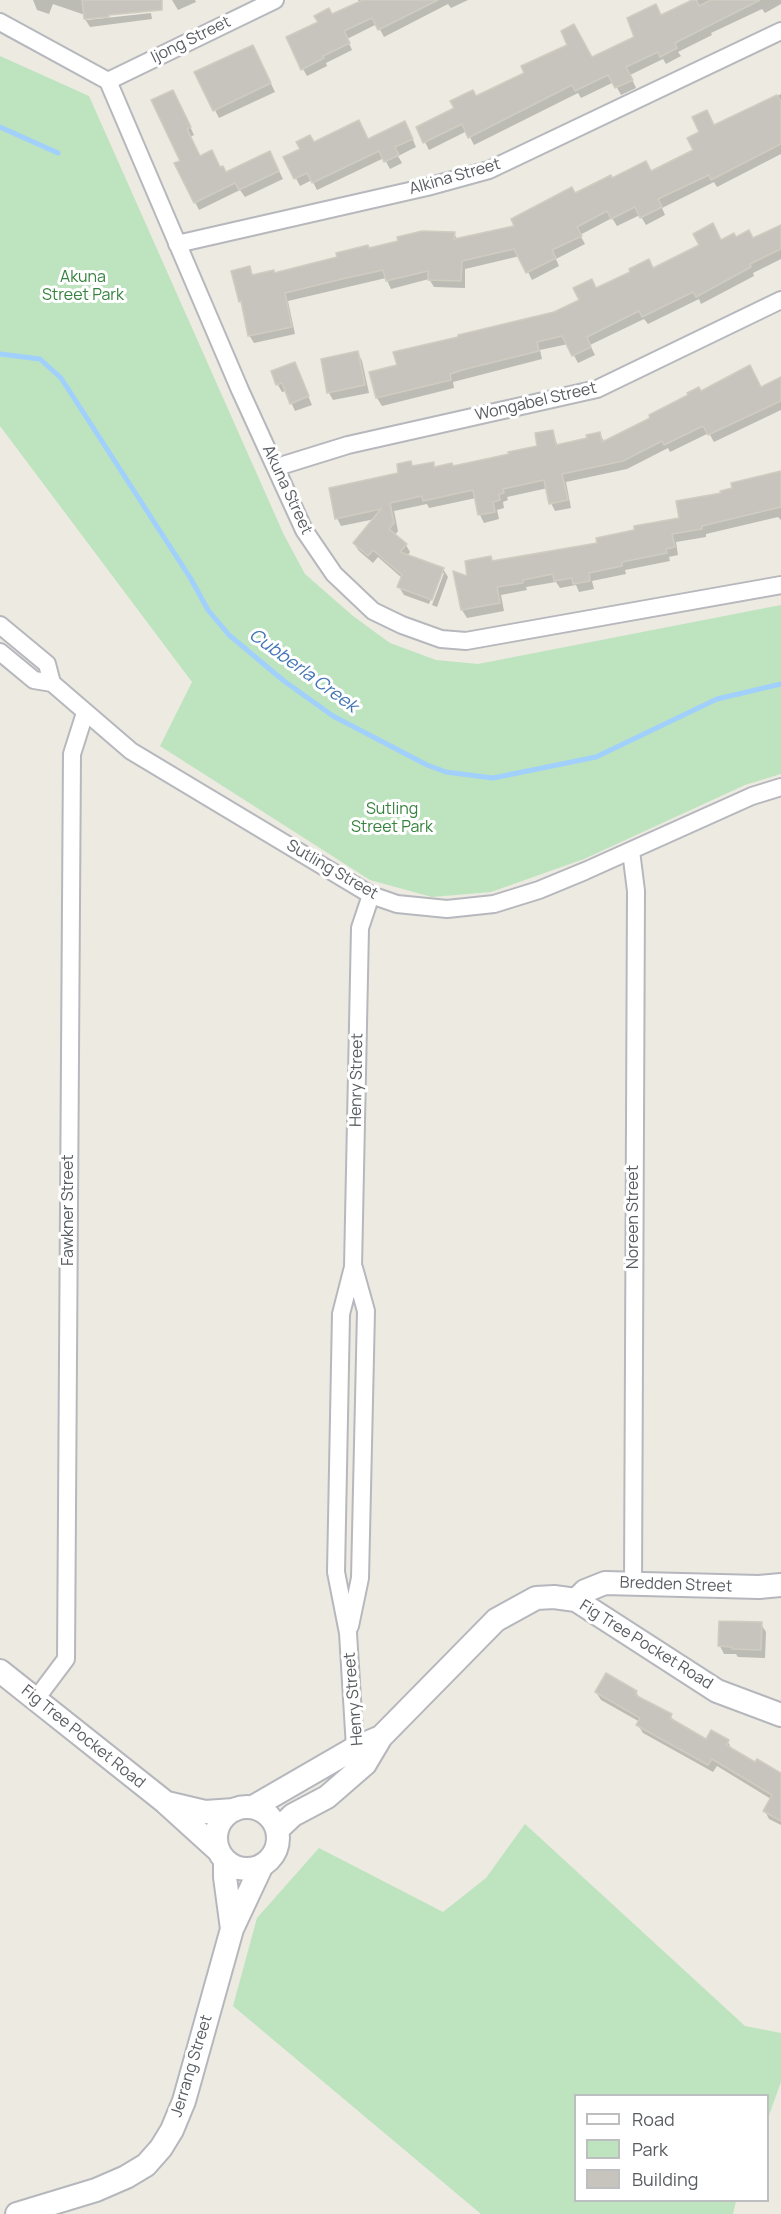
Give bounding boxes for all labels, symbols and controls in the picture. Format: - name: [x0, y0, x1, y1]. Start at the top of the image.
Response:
- street label: Ijong Street: [148, 12, 234, 68]
- street label: Alkina Street: [407, 155, 503, 199]
- park label: Akuna Street Park: [42, 268, 124, 306]
- street label: Wongabel Street: [473, 379, 599, 425]
- street label: Akuna Street: [258, 442, 316, 538]
- water label: Cubberla Creek: [245, 624, 361, 718]
- park label: Sutling Street Park: [351, 800, 433, 838]
- street label: Sutling Street: [283, 836, 381, 904]
- street label: Henry Street: [347, 1033, 367, 1127]
- street label: Fawkner Street: [59, 1154, 79, 1266]
- street label: Noreen Street: [624, 1165, 644, 1269]
- street label: Bredden Street: [619, 1573, 733, 1597]
- street label: Fig Tree Pocket Road: [576, 1596, 716, 1694]
- street label: Henry Street: [340, 1651, 368, 1747]
- street label: Fig Tree Pocket Road: [17, 1681, 149, 1793]
- street label: Jerrang Street: [167, 2012, 217, 2120]
- legend: [574, 2094, 769, 2202]
- text: Road: [632, 2107, 675, 2131]
- text: Park: [632, 2137, 668, 2161]
- text: Building: [632, 2167, 698, 2191]

